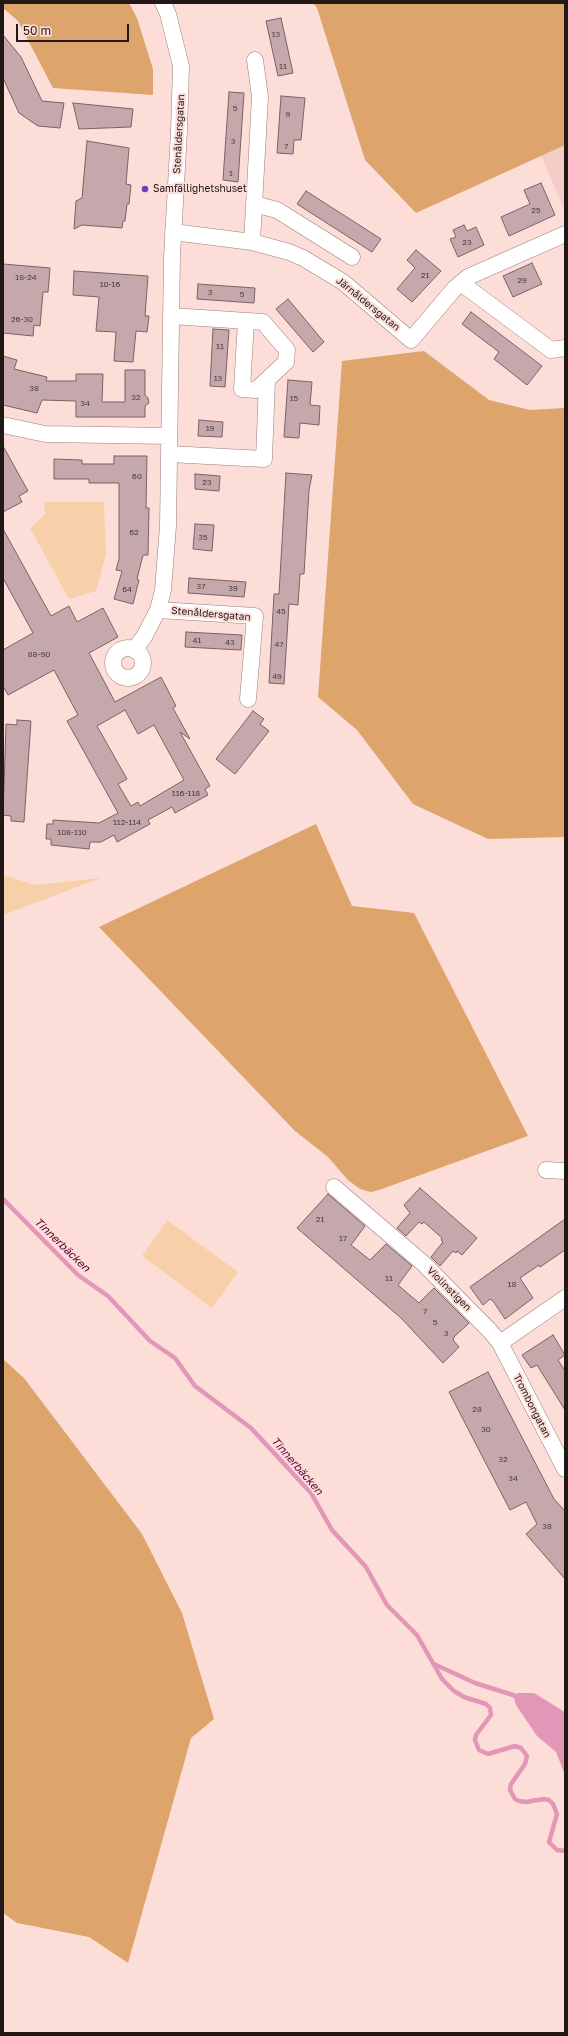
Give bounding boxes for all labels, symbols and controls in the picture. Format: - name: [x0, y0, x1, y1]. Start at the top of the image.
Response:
- scale bar: [18, 16, 131, 42]
- text: 50 m: [23, 23, 51, 38]
- house number: 13: [272, 29, 280, 39]
- house number: 11: [279, 61, 287, 71]
- street label: Stenåldersgatan: [171, 94, 187, 174]
- house number: 5: [233, 103, 237, 113]
- house number: 9: [286, 109, 290, 119]
- house number: 3: [231, 136, 235, 146]
- house number: 7: [284, 141, 288, 151]
- house number: 1: [229, 168, 233, 178]
- place label: Samfällighetshuset: [153, 183, 247, 195]
- marker: Samfällighetshuset: [140, 184, 150, 194]
- house number: 25: [531, 205, 541, 215]
- house number: 23: [462, 237, 472, 247]
- house number: 21: [421, 270, 429, 280]
- house number: 18-24: [15, 272, 37, 282]
- street label: Järnåldersgatan: [334, 275, 402, 333]
- house number: 29: [517, 275, 527, 285]
- house number: 10-16: [100, 279, 120, 289]
- house number: 3: [208, 287, 212, 297]
- house number: 5: [240, 289, 244, 299]
- house number: 26-30: [11, 314, 33, 324]
- house number: 11: [216, 341, 224, 351]
- house number: 13: [214, 373, 222, 383]
- house number: 38: [29, 383, 39, 393]
- house number: 32: [131, 392, 141, 402]
- house number: 15: [290, 393, 298, 403]
- house number: 34: [80, 398, 90, 408]
- house number: 19: [206, 423, 214, 433]
- house number: 60: [132, 471, 142, 481]
- house number: 23: [202, 477, 212, 487]
- house number: 62: [129, 527, 139, 537]
- house number: 35: [198, 532, 208, 542]
- house number: 37: [197, 581, 205, 591]
- house number: 39: [228, 583, 238, 593]
- house number: 64: [122, 584, 132, 594]
- street label: Stenåldersgatan: [171, 605, 251, 623]
- house number: 45: [276, 606, 286, 616]
- house number: 41: [193, 635, 201, 645]
- house number: 43: [225, 637, 235, 647]
- house number: 47: [274, 639, 284, 649]
- house number: 88-90: [28, 649, 50, 659]
- house number: 49: [272, 671, 282, 681]
- house number: 116-118: [172, 788, 200, 798]
- house number: 112-114: [113, 817, 141, 827]
- house number: 108-110: [57, 827, 87, 837]
- house number: 21: [316, 1214, 324, 1224]
- water label: Tinnerbäcken: [31, 1215, 93, 1275]
- house number: 17: [339, 1233, 347, 1243]
- street label: Violinstigen: [424, 1264, 474, 1314]
- house number: 11: [385, 1273, 393, 1283]
- house number: 18: [508, 1279, 516, 1289]
- house number: 7: [423, 1306, 427, 1316]
- house number: 5: [433, 1317, 437, 1327]
- house number: 3: [444, 1328, 448, 1338]
- street label: Trombongatan: [511, 1372, 553, 1440]
- house number: 28: [472, 1404, 482, 1414]
- house number: 30: [481, 1424, 491, 1434]
- water label: Tinnerbäcken: [268, 1434, 326, 1498]
- house number: 32: [498, 1454, 508, 1464]
- house number: 34: [508, 1473, 518, 1483]
- house number: 38: [542, 1521, 552, 1531]

